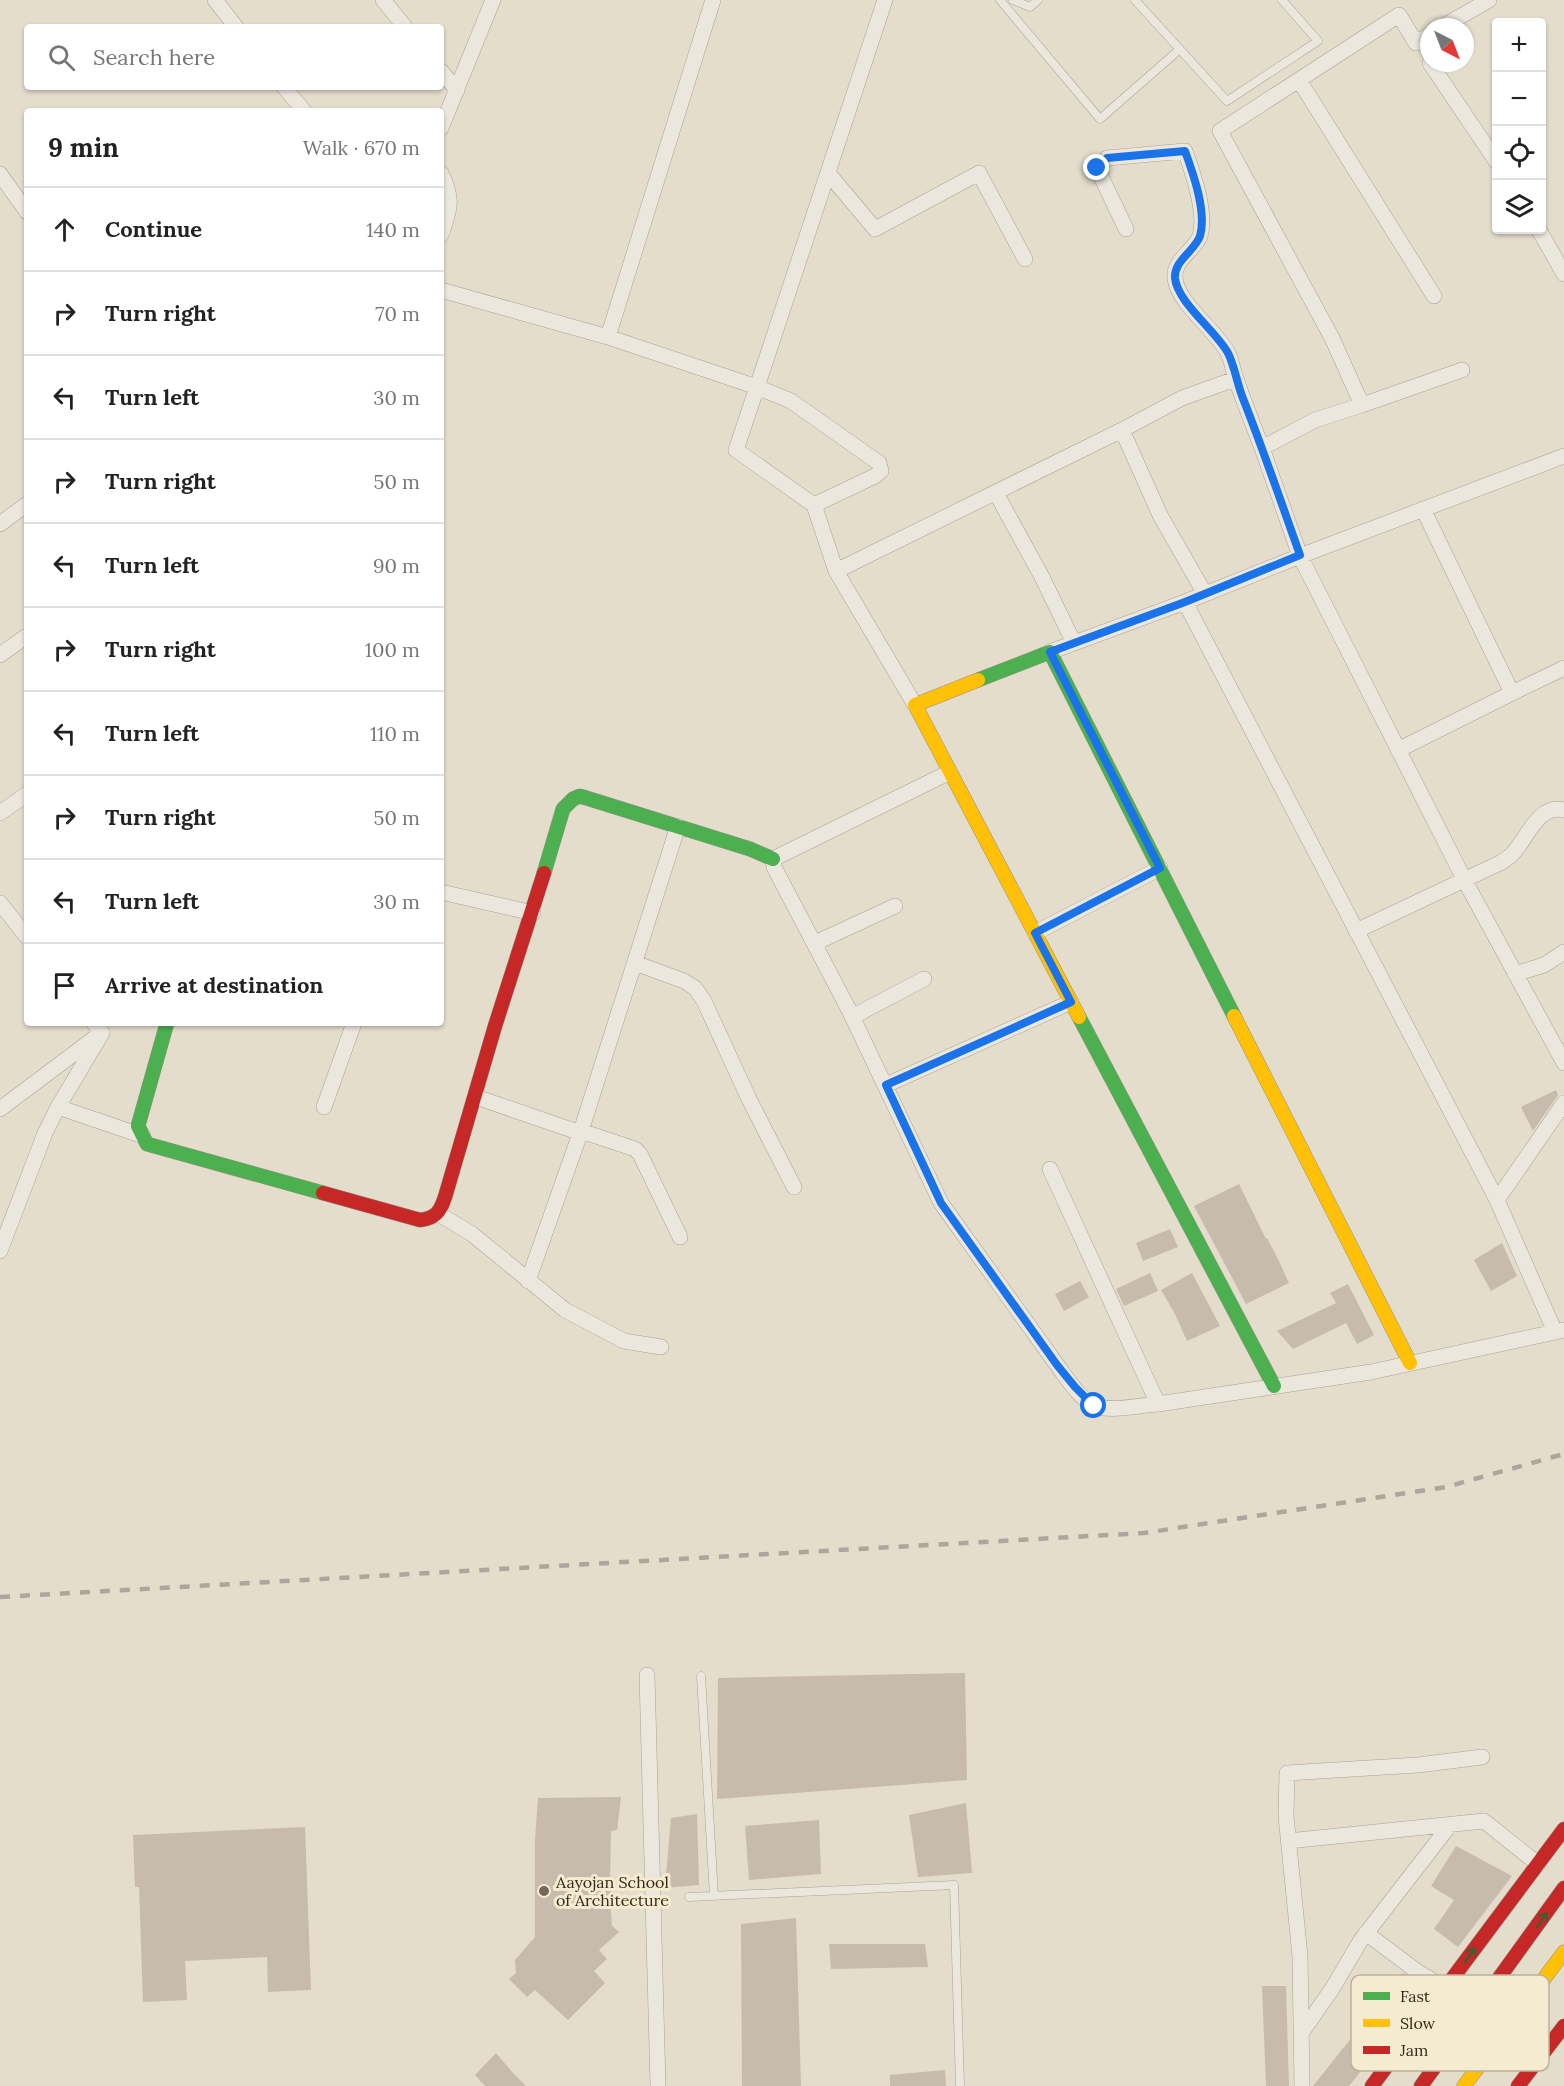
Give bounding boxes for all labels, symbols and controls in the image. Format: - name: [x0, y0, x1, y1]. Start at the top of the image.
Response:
- north arrow: [1420, 18, 1474, 72]
- map controls: [1492, 18, 1546, 234]
- button: +: [1492, 18, 1546, 72]
- search box: [24, 24, 444, 90]
- icon: search: [45, 41, 78, 74]
- text: Search here: [93, 43, 215, 71]
- button: −: [1492, 72, 1546, 126]
- button: locate: [1492, 126, 1546, 180]
- text: 9 min: [48, 131, 119, 164]
- text: Walk · 670 m: [303, 135, 420, 160]
- route end: [1083, 154, 1109, 180]
- button: layers: [1492, 180, 1546, 234]
- icon: ahead: [48, 213, 81, 246]
- text: Continue: [105, 215, 202, 243]
- text: 140 m: [366, 217, 420, 242]
- icon: right: [48, 297, 81, 330]
- text: Turn right: [105, 299, 216, 327]
- text: 70 m: [375, 301, 420, 326]
- icon: left: [48, 381, 81, 414]
- text: Turn left: [105, 383, 199, 411]
- text: 30 m: [373, 385, 420, 410]
- icon: right: [48, 465, 81, 498]
- text: Turn right: [105, 467, 216, 495]
- text: 50 m: [374, 469, 420, 494]
- icon: left: [48, 549, 81, 582]
- text: Turn left: [105, 551, 199, 579]
- text: 90 m: [373, 553, 420, 578]
- icon: right: [48, 633, 81, 666]
- text: Turn right: [105, 635, 216, 663]
- text: 100 m: [365, 637, 420, 662]
- icon: left: [48, 717, 81, 750]
- text: Turn left: [105, 719, 199, 747]
- text: 110 m: [370, 721, 420, 746]
- icon: right: [48, 801, 81, 834]
- text: Turn right: [105, 803, 216, 831]
- text: 50 m: [374, 805, 420, 830]
- icon: left: [48, 885, 81, 918]
- text: Turn left: [105, 887, 199, 915]
- text: 30 m: [373, 889, 420, 914]
- icon: arrive: [48, 969, 81, 1002]
- text: Arrive at destination: [105, 971, 323, 999]
- route start: [1080, 1392, 1106, 1418]
- place label: Aayojan School of Architecture: [555, 1872, 669, 1910]
- marker: Aayojan School of Architecture: [537, 1884, 551, 1898]
- one-way arrow: [1535, 1912, 1548, 1928]
- one-way arrow: [1463, 1947, 1476, 1963]
- legend: [1351, 1975, 1549, 2071]
- text: Fast: [1400, 1986, 1431, 2006]
- text: Slow: [1400, 2013, 1436, 2033]
- text: Jam: [1399, 2040, 1428, 2060]

